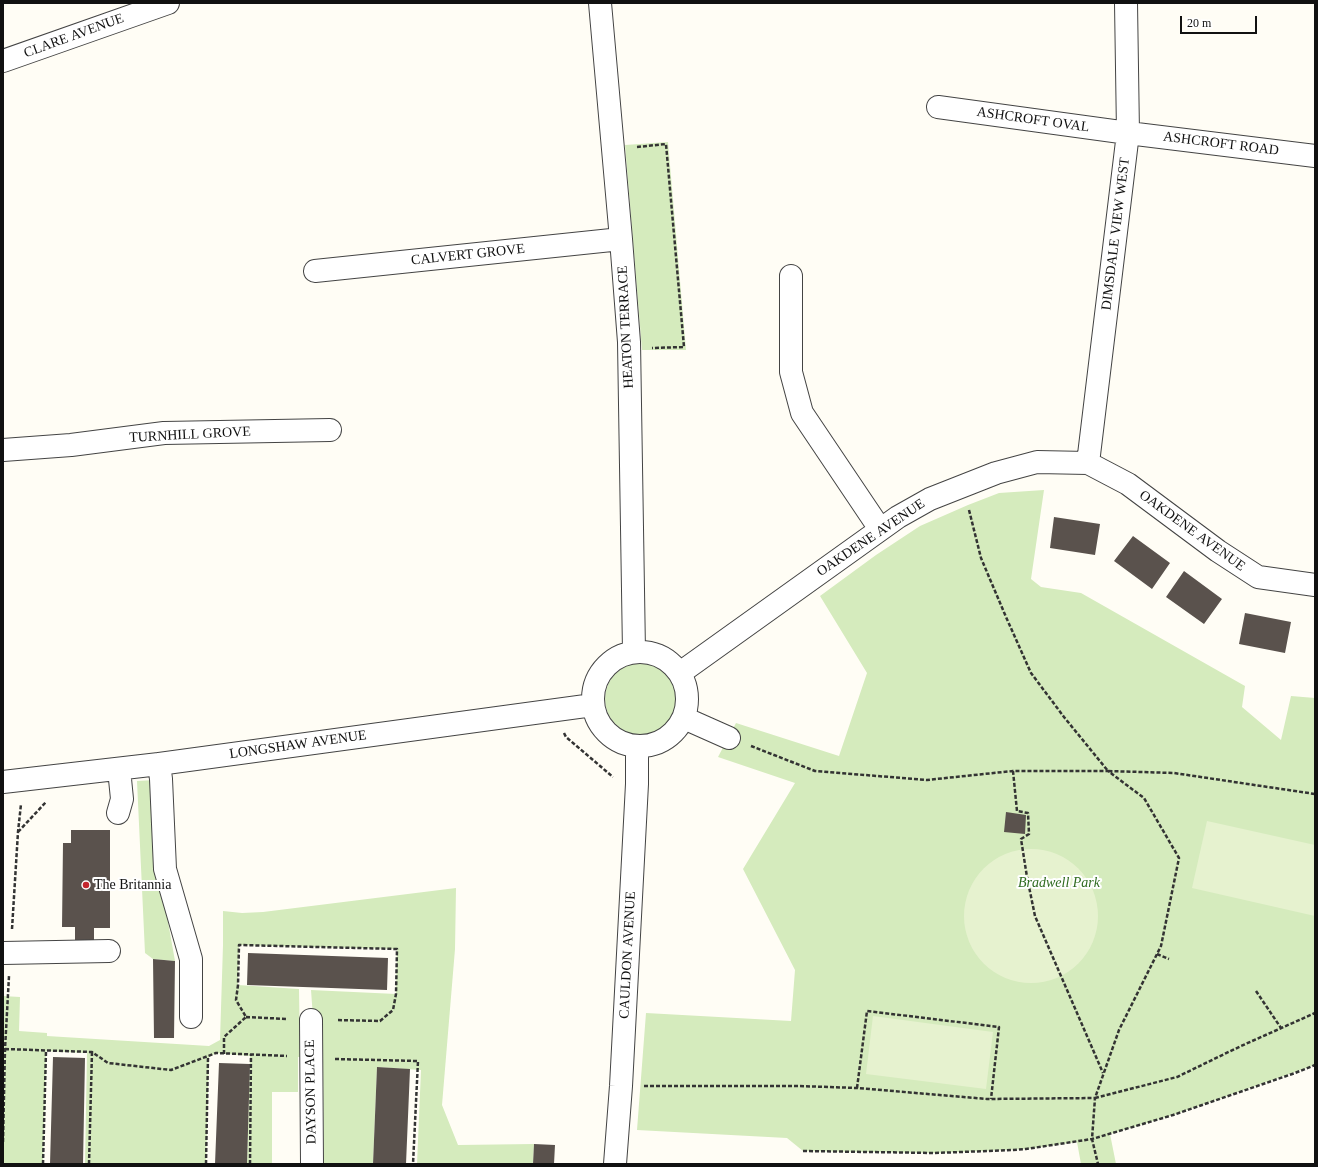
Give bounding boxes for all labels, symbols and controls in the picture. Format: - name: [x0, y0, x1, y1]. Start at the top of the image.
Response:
- scale bar: [1182, 8, 1259, 34]
- street label: CLARE AVENUE: [22, 10, 126, 62]
- text: 20 m: [1187, 16, 1211, 30]
- street label: ASHCROFT OVAL: [976, 104, 1090, 136]
- street label: ASHCROFT ROAD: [1162, 129, 1280, 159]
- street label: DIMSDALE VIEW WEST: [1098, 157, 1134, 311]
- street label: CALVERT GROVE: [410, 241, 526, 269]
- street label: HEATON TERRACE: [614, 265, 638, 389]
- street label: TURNHILL GROVE: [129, 423, 251, 447]
- street label: OAKDENE AVENUE: [1136, 487, 1248, 575]
- street label: OAKDENE AVENUE: [814, 496, 928, 580]
- street label: LONGSHAW AVENUE: [228, 727, 368, 763]
- park label: Bradwell Park: [1018, 875, 1100, 891]
- place label: The Britannia: [94, 877, 171, 893]
- marker: The Britannia: [81, 880, 91, 890]
- street label: CAULDON AVENUE: [616, 891, 640, 1019]
- street label: DAYSON PLACE: [302, 1039, 320, 1145]

